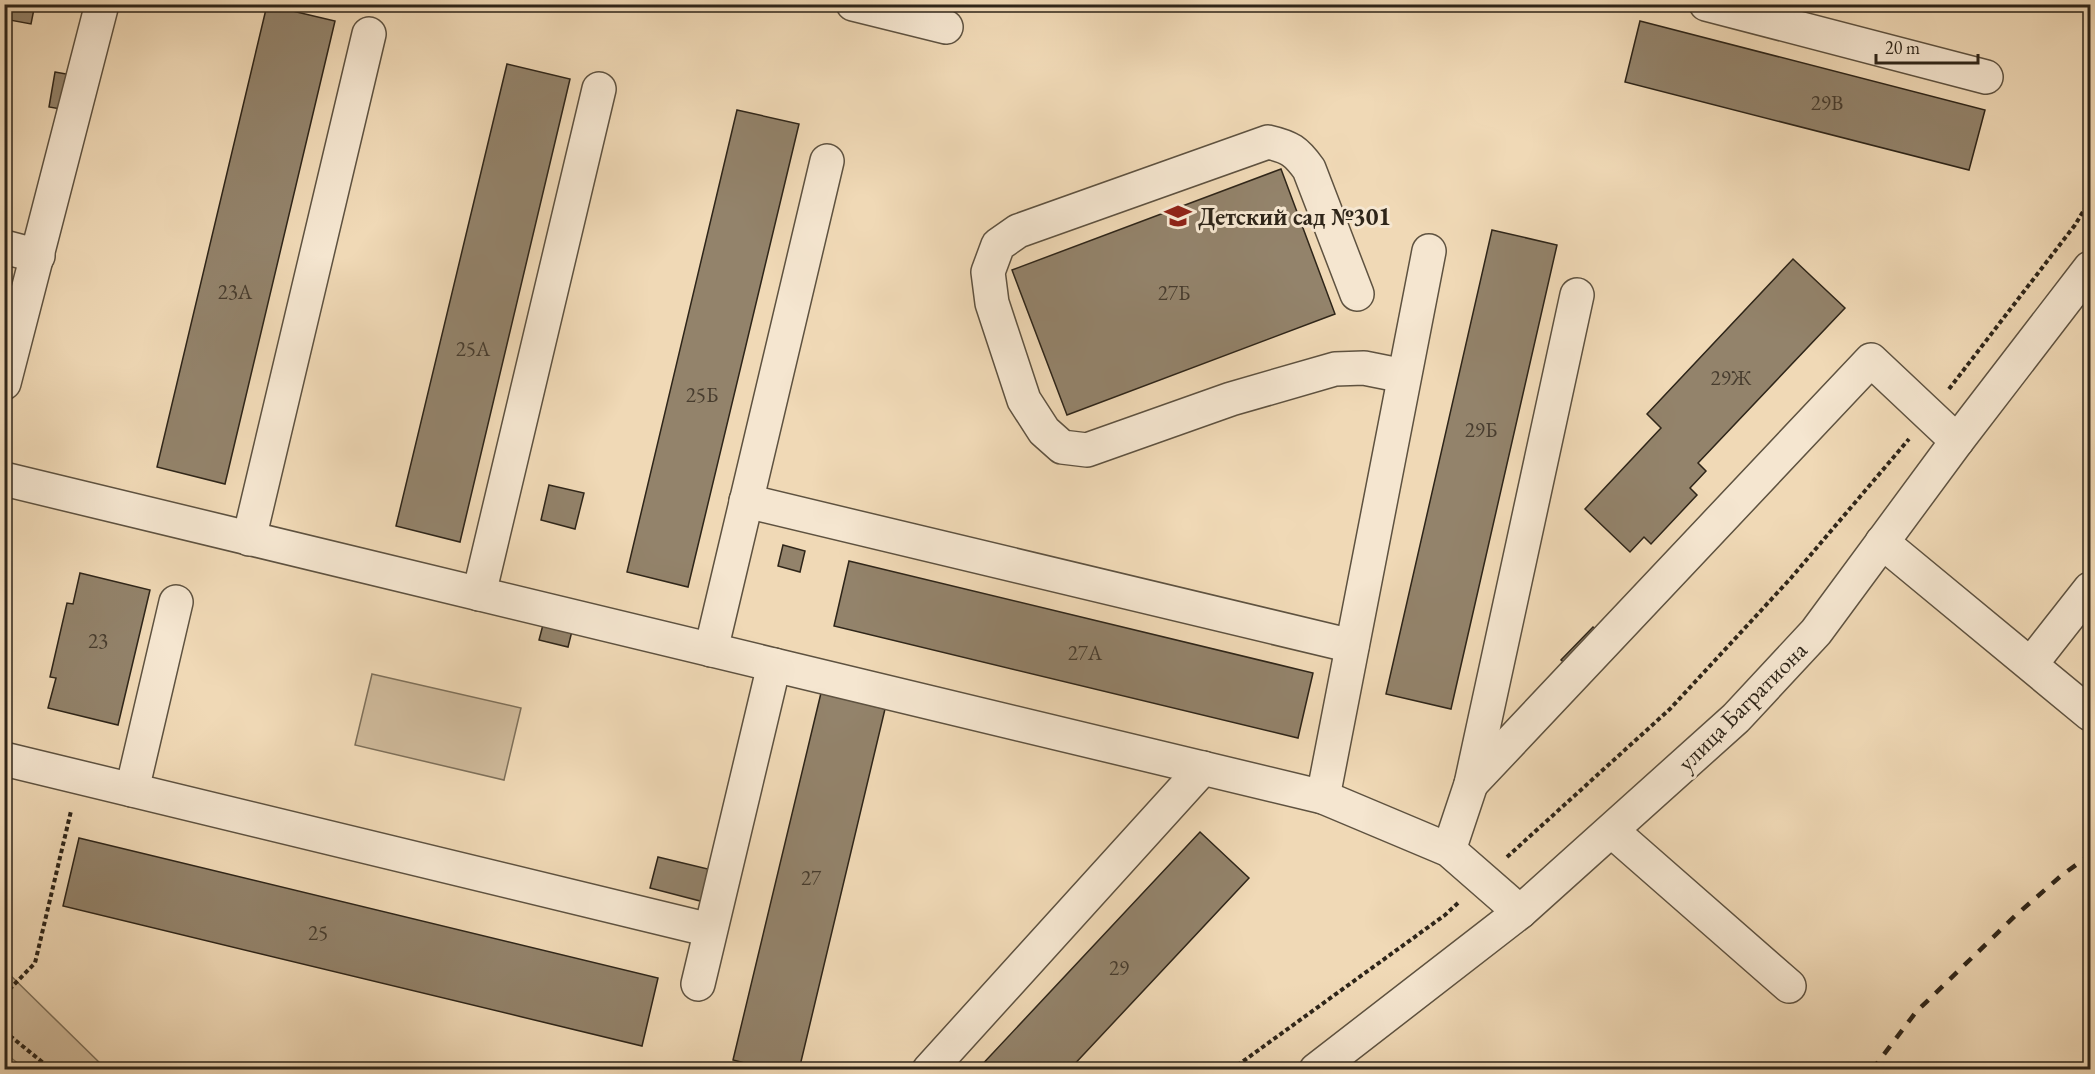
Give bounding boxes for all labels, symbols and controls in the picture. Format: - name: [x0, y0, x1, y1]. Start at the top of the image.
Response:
- scale bar: [1876, 27, 1978, 65]
- text: 20 m: [1885, 36, 1920, 59]
- house number: 29В: [1811, 89, 1843, 116]
- school or university icon: Детский сад №301: [1163, 201, 1193, 231]
- place label: Детский сад №301: [1198, 201, 1391, 232]
- house number: 23А: [218, 278, 253, 305]
- house number: 27Б: [1158, 279, 1190, 306]
- house number: 25А: [456, 335, 491, 362]
- house number: 29Ж: [1711, 364, 1752, 391]
- house number: 25Б: [686, 381, 718, 408]
- house number: 29Б: [1465, 416, 1497, 443]
- house number: 23: [88, 627, 108, 654]
- street label: улица Багратиона: [1671, 634, 1814, 777]
- house number: 27А: [1068, 639, 1103, 666]
- house number: 27: [801, 864, 822, 891]
- house number: 25: [308, 919, 328, 946]
- house number: 29: [1109, 954, 1129, 981]

